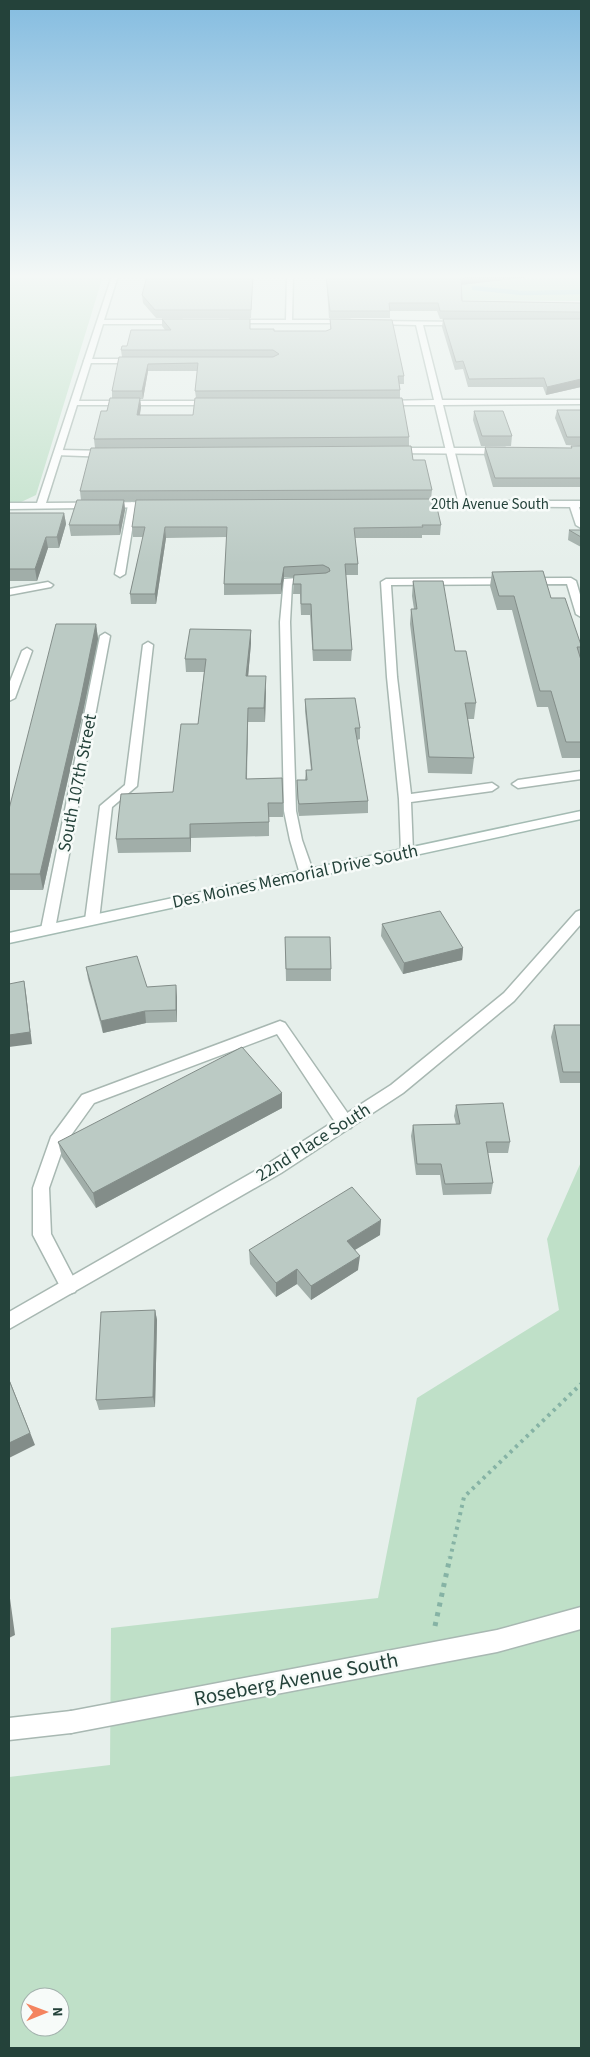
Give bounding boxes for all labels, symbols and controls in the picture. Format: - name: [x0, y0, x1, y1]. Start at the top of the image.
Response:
- street label: 20th Avenue South: [431, 494, 549, 515]
- street label: South 107th Street: [52, 712, 103, 854]
- street label: Des Moines Memorial Drive South: [170, 838, 420, 915]
- street label: 22nd Place South: [251, 1097, 375, 1188]
- street label: Roseberg Avenue South: [191, 1644, 401, 1714]
- north arrow: [20, 1987, 70, 2037]
- text: N: [47, 2007, 67, 2017]

